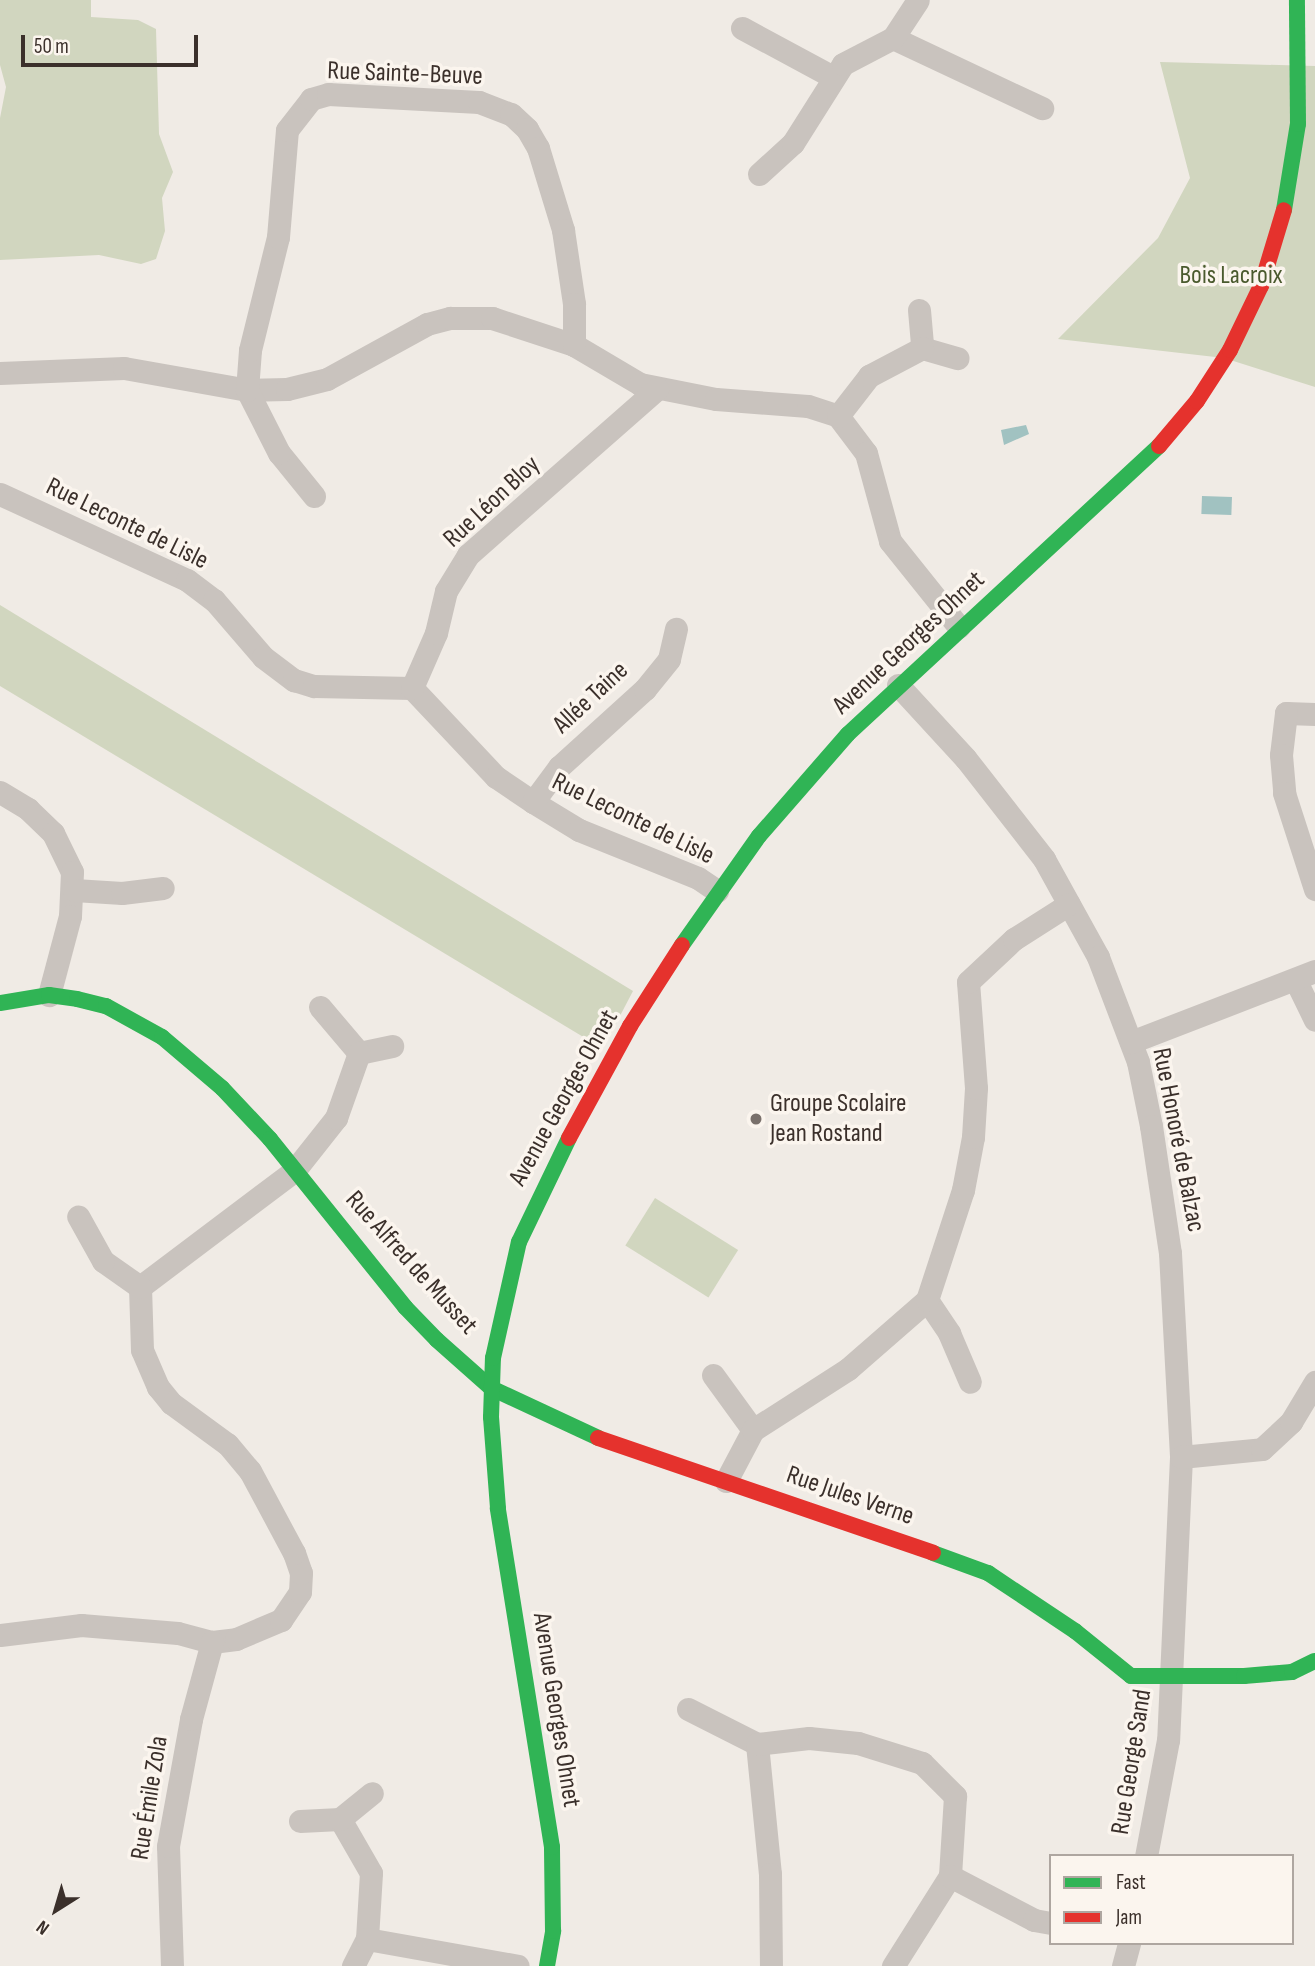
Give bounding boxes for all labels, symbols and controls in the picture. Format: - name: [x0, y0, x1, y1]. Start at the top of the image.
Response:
- scale bar: [24, 21, 201, 65]
- text: 50 m: [34, 34, 69, 59]
- street label: Rue Sainte-Beuve: [327, 56, 483, 92]
- park label: Bois Lacroix: [1180, 260, 1282, 292]
- street label: Rue Léon Bloy: [437, 450, 547, 554]
- street label: Rue Leconte de Lisle: [41, 471, 213, 577]
- street label: Avenue Georges Ohnet: [827, 565, 991, 721]
- street label: Allée Taine: [547, 655, 635, 741]
- street label: Rue Leconte de Lisle: [547, 766, 719, 872]
- street label: Avenue Georges Ohnet: [503, 1005, 625, 1191]
- street label: Rue Honoré de Balzac: [1145, 1045, 1211, 1235]
- place label: Groupe Scolaire Jean Rostand: [770, 1088, 906, 1150]
- marker: Groupe Scolaire Jean Rostand: [748, 1111, 764, 1127]
- street label: Rue Alfred de Musset: [338, 1185, 484, 1341]
- street label: Rue Jules Verne: [782, 1460, 918, 1532]
- street label: Avenue Georges Ohnet: [525, 1611, 587, 1809]
- street label: Rue George Sand: [1105, 1687, 1159, 1837]
- street label: Rue Émile Zola: [125, 1734, 175, 1862]
- legend: [1049, 1854, 1294, 1945]
- text: Fast: [1116, 1870, 1146, 1895]
- north arrow: [21, 1875, 91, 1945]
- text: Jam: [1116, 1905, 1142, 1930]
- text: N: [32, 1915, 54, 1939]

